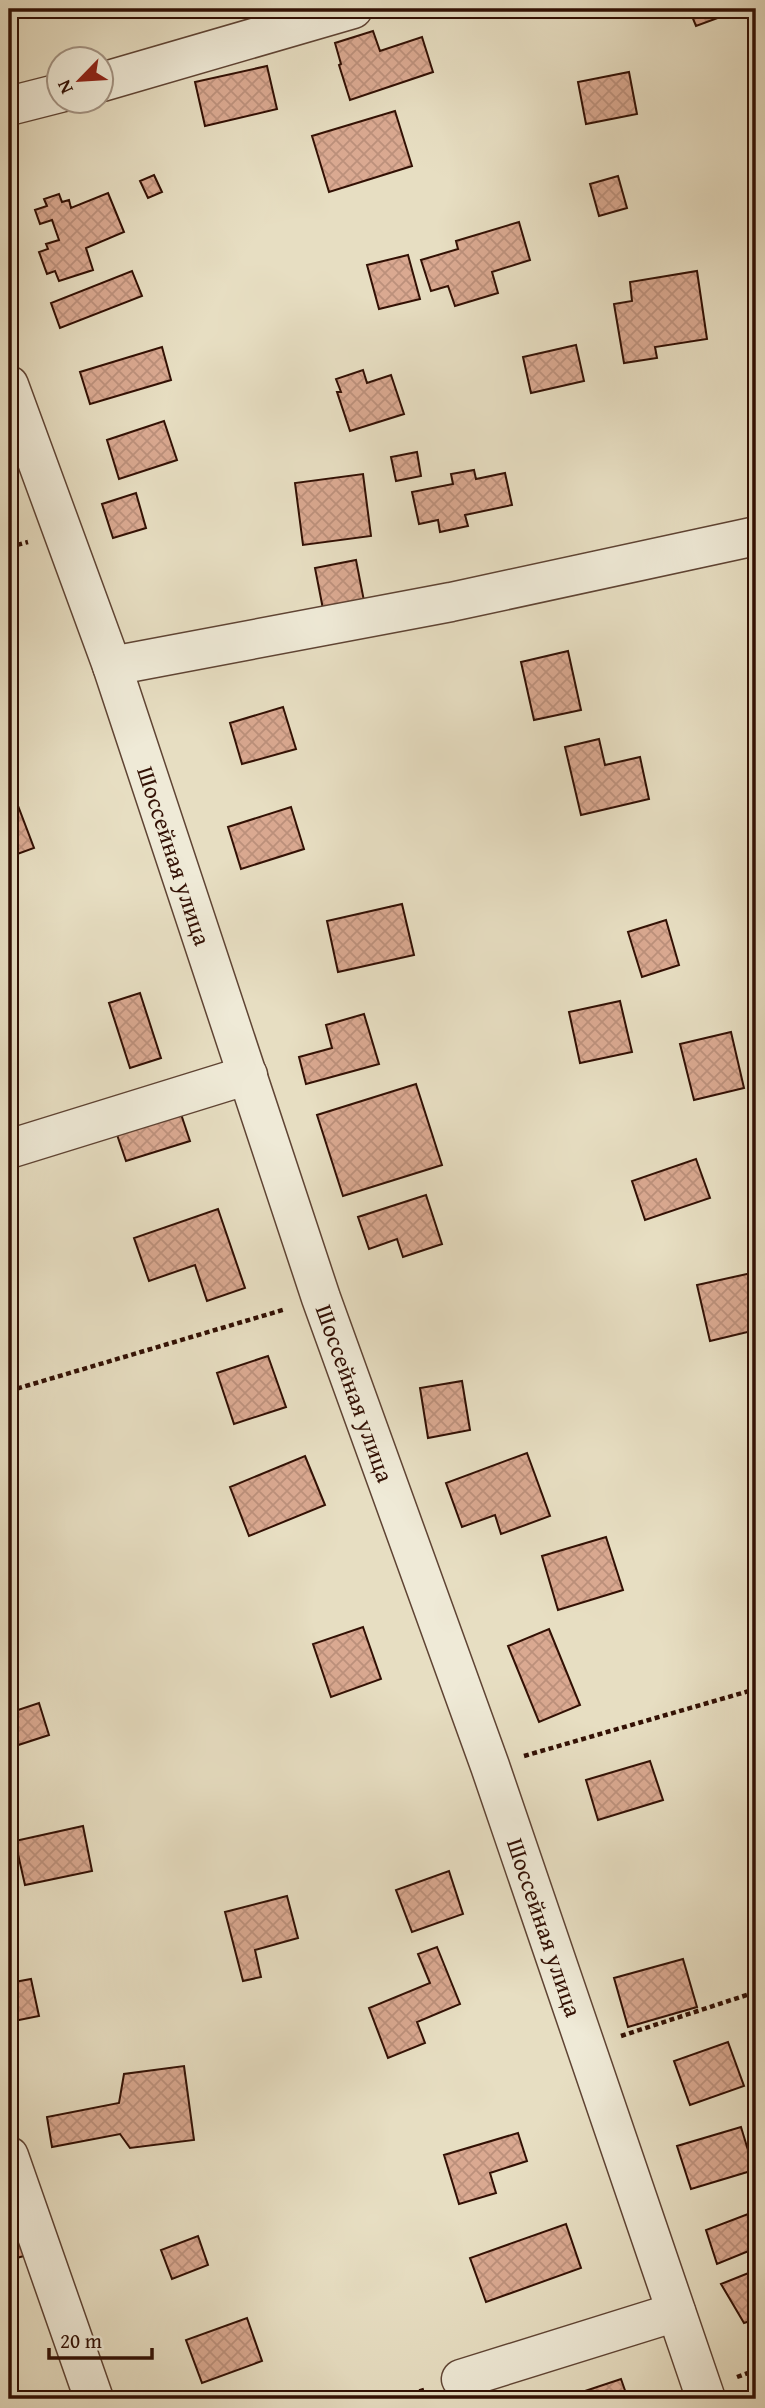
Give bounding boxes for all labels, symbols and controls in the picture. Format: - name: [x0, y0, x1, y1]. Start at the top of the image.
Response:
- north arrow: [46, 46, 116, 116]
- text: N: [49, 75, 80, 99]
- street label: Шоссейная улица: [129, 761, 221, 950]
- street label: Шоссейная улица: [307, 1299, 404, 1487]
- street label: Шоссейная улица: [498, 1833, 592, 2022]
- scale bar: [49, 2317, 152, 2361]
- text: 20 m: [60, 2325, 102, 2356]

